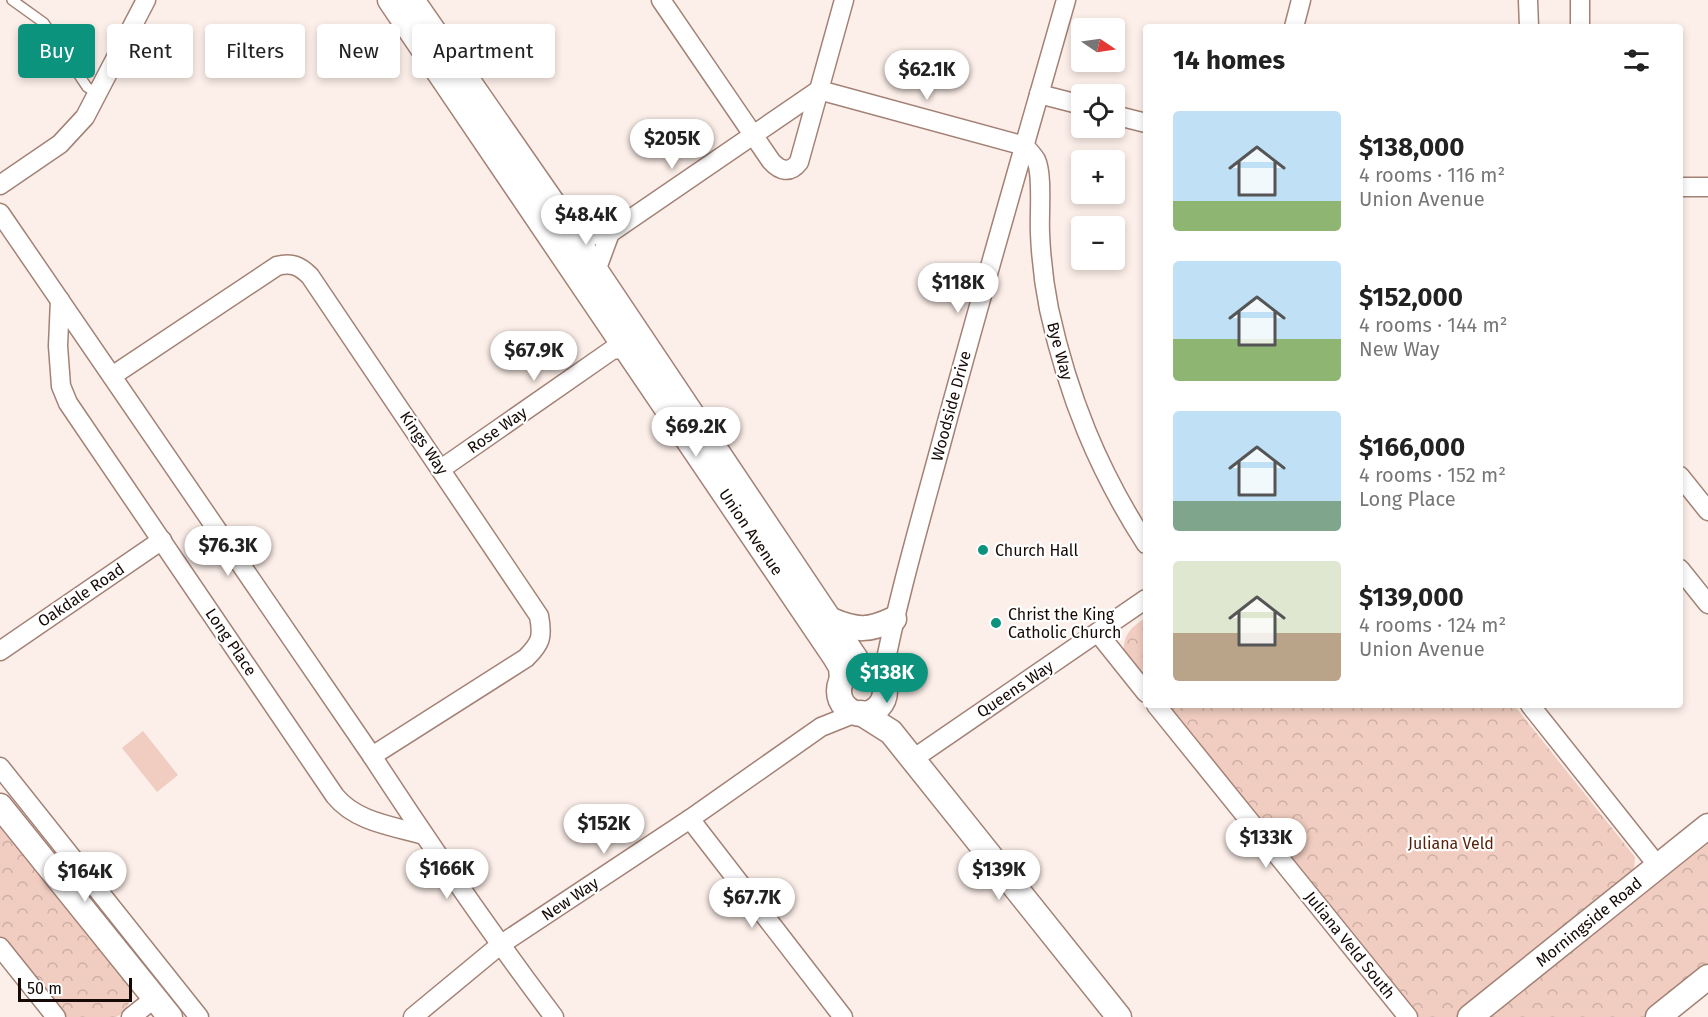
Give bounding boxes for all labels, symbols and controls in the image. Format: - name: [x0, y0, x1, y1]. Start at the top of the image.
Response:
- north arrow: [1071, 18, 1125, 72]
- map controls: [1071, 18, 1125, 270]
- chip: Buy: [18, 24, 95, 78]
- chip: Rent: [107, 24, 193, 78]
- chip: Filters: [205, 24, 305, 78]
- chip: New: [317, 24, 400, 78]
- chip: Apartment: [412, 24, 555, 78]
- icon: filters: [1620, 44, 1653, 77]
- text: 14 homes: [1173, 45, 1285, 76]
- pin: $62.1K: [878, 50, 976, 101]
- text: $62.1K: [898, 57, 956, 81]
- button: locate: [1071, 84, 1125, 138]
- pin: $205K: [630, 119, 714, 170]
- text: $205K: [644, 126, 700, 150]
- text: $138,000: [1359, 132, 1465, 163]
- icon: home: [1221, 135, 1293, 207]
- button: +: [1071, 150, 1125, 204]
- text: 4 rooms · 116 m²: [1359, 163, 1505, 187]
- text: Union Avenue: [1359, 187, 1485, 211]
- pin: $48.4K: [537, 195, 635, 246]
- text: $48.4K: [555, 202, 617, 226]
- button: −: [1071, 216, 1125, 270]
- pin: $118K: [916, 263, 1000, 314]
- text: $118K: [932, 270, 984, 294]
- text: $152,000: [1359, 282, 1463, 313]
- icon: home: [1221, 285, 1293, 357]
- text: 4 rooms · 144 m²: [1359, 313, 1508, 337]
- street label: Bye Way: [1043, 320, 1077, 382]
- pin: $67.9K: [485, 331, 583, 382]
- text: New Way: [1359, 337, 1440, 361]
- text: $67.9K: [504, 338, 564, 362]
- street label: Woodside Drive: [927, 349, 975, 463]
- street label: Rose Way: [464, 403, 531, 457]
- pin: $69.2K: [647, 407, 745, 458]
- street label: Kings Way: [396, 408, 452, 478]
- text: $69.2K: [666, 414, 726, 438]
- text: $166,000: [1359, 432, 1465, 463]
- icon: home: [1221, 435, 1293, 507]
- text: 4 rooms · 152 m²: [1359, 463, 1506, 487]
- street label: Union Avenue: [715, 485, 787, 579]
- text: Long Place: [1359, 487, 1456, 511]
- pin: $76.3K: [179, 526, 277, 577]
- text: $76.3K: [198, 533, 258, 557]
- place label: Church Hall: [995, 541, 1079, 560]
- marker: Church Hall: [976, 543, 990, 557]
- street label: Oakdale Road: [34, 559, 128, 631]
- text: $139,000: [1359, 582, 1464, 613]
- icon: home: [1221, 585, 1293, 657]
- street label: Long Place: [201, 605, 261, 679]
- place label: Christ the King Catholic Church: [1008, 605, 1121, 642]
- text: 4 rooms · 124 m²: [1359, 613, 1506, 637]
- marker: Christ the King Catholic Church: [989, 616, 1003, 630]
- text: Union Avenue: [1359, 637, 1485, 661]
- pin: $138K: [845, 653, 929, 704]
- street label: Queens Way: [973, 656, 1057, 721]
- text: $138K: [860, 660, 914, 684]
- pin: $152K: [562, 804, 646, 855]
- text: $152K: [578, 811, 630, 835]
- pin: $133K: [1224, 818, 1308, 869]
- text: $133K: [1240, 825, 1293, 849]
- park label: Juliana Veld: [1408, 834, 1494, 853]
- pin: $166K: [405, 849, 489, 900]
- pin: $139K: [957, 850, 1041, 901]
- pin: $164K: [43, 852, 127, 903]
- text: $166K: [420, 856, 474, 880]
- text: $139K: [972, 857, 1026, 881]
- text: $164K: [58, 859, 112, 883]
- street label: New Way: [538, 873, 602, 925]
- street label: Morningside Road: [1532, 873, 1646, 971]
- pin: $67.7K: [703, 878, 801, 929]
- text: $67.7K: [723, 885, 781, 909]
- street label: Juliana Veld South: [1301, 888, 1399, 1002]
- scale bar: [18, 975, 132, 1002]
- text: 50 m: [27, 979, 62, 998]

